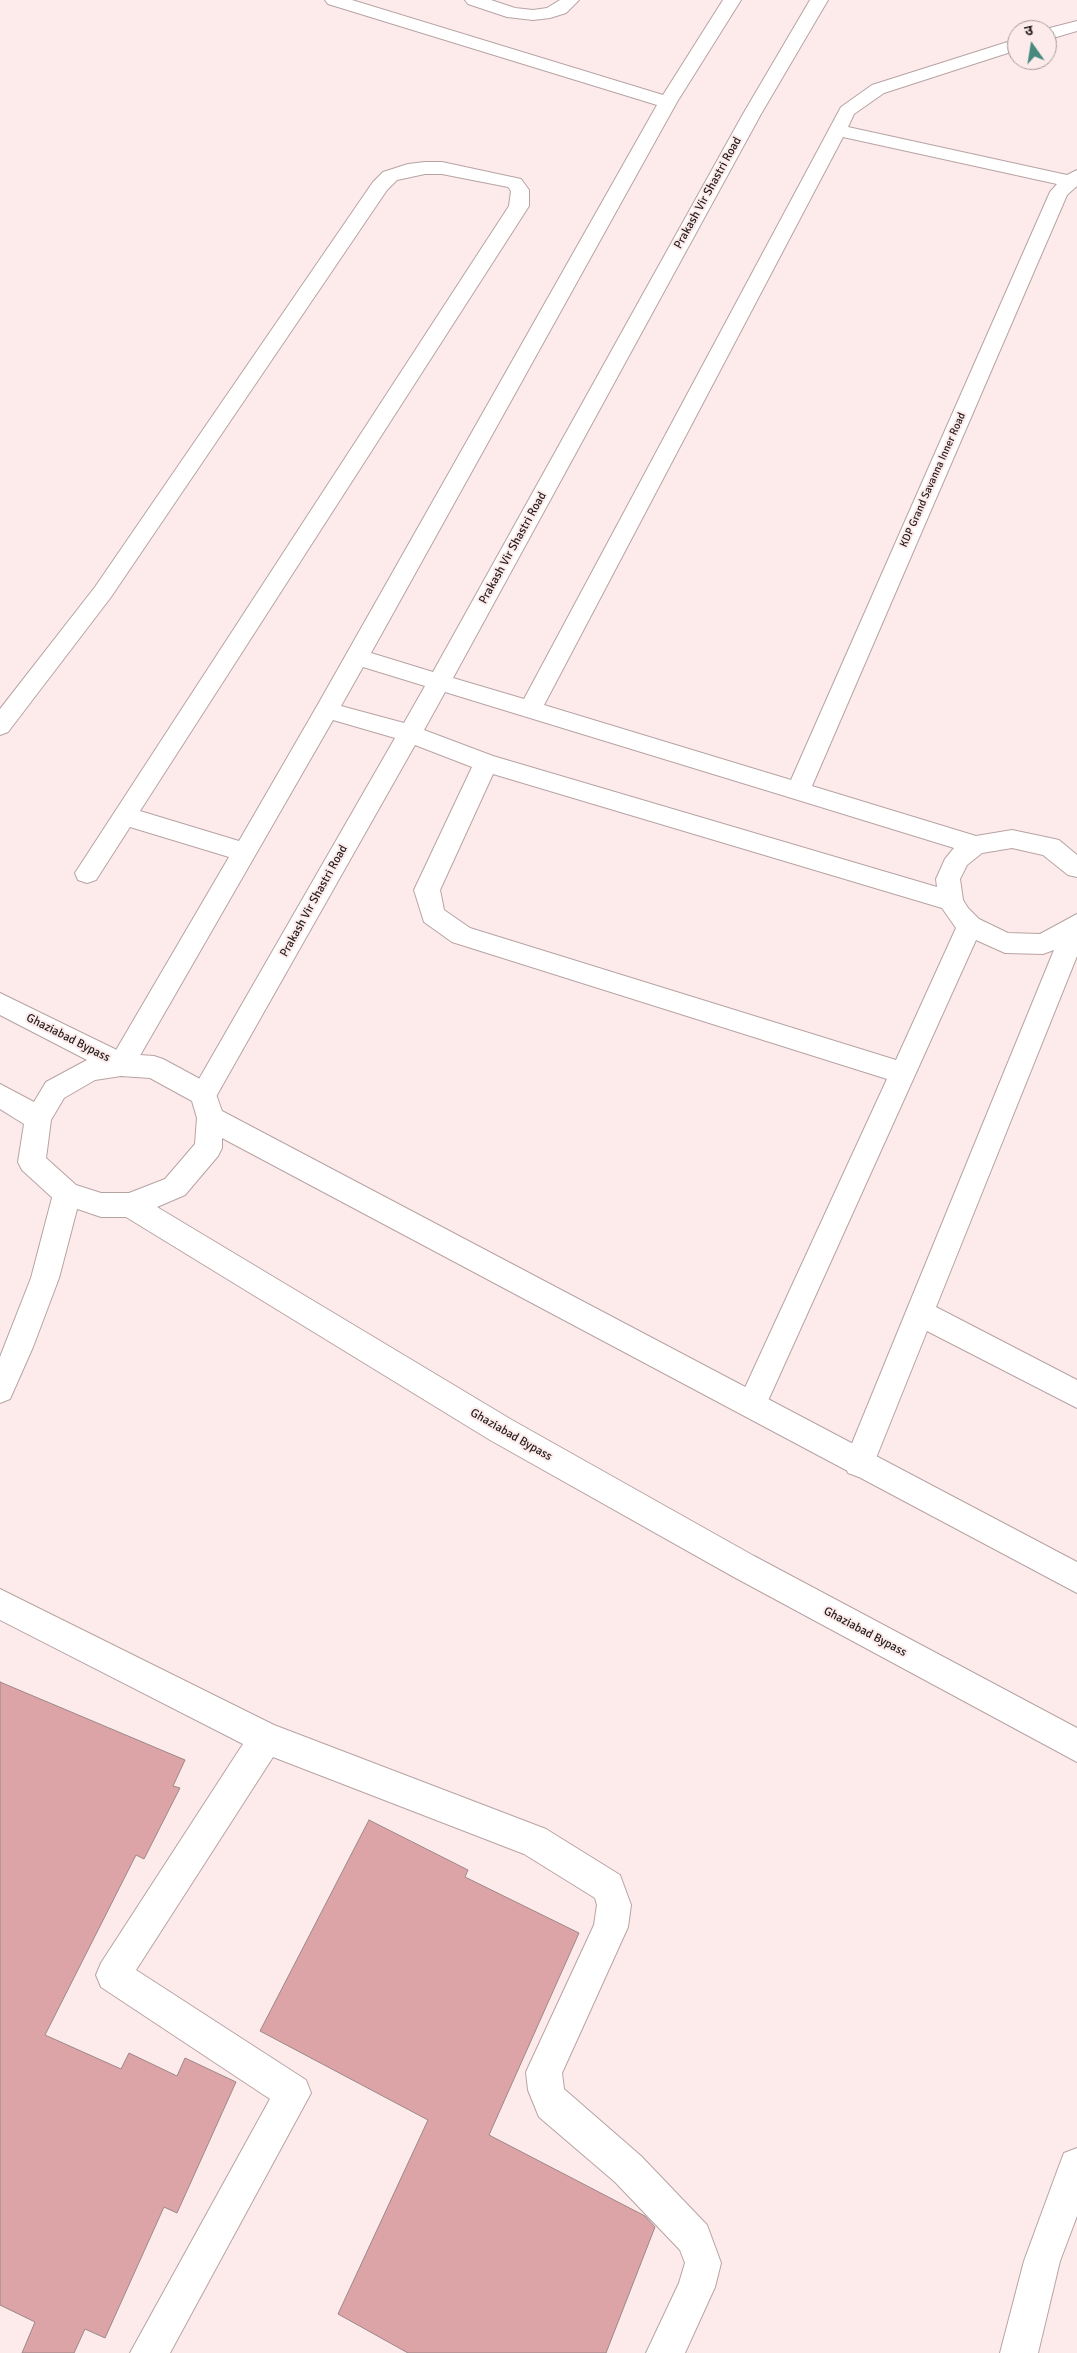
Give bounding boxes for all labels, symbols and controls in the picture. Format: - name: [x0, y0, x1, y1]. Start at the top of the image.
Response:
- north arrow: [1007, 20, 1057, 70]
- text: उ: [1023, 22, 1035, 40]
- street label: Prakash Vir Shastri Road: [671, 135, 745, 251]
- street label: KDP Grand Savanna Inner Road: [897, 411, 969, 549]
- street label: Prakash Vir Shastri Road: [476, 490, 550, 606]
- street label: Prakash Vir Shastri Road: [277, 843, 351, 959]
- street label: Ghaziabad Bypass: [24, 1011, 112, 1065]
- street label: Ghaziabad Bypass: [468, 1406, 554, 1464]
- street label: Ghaziabad Bypass: [821, 1604, 909, 1660]

